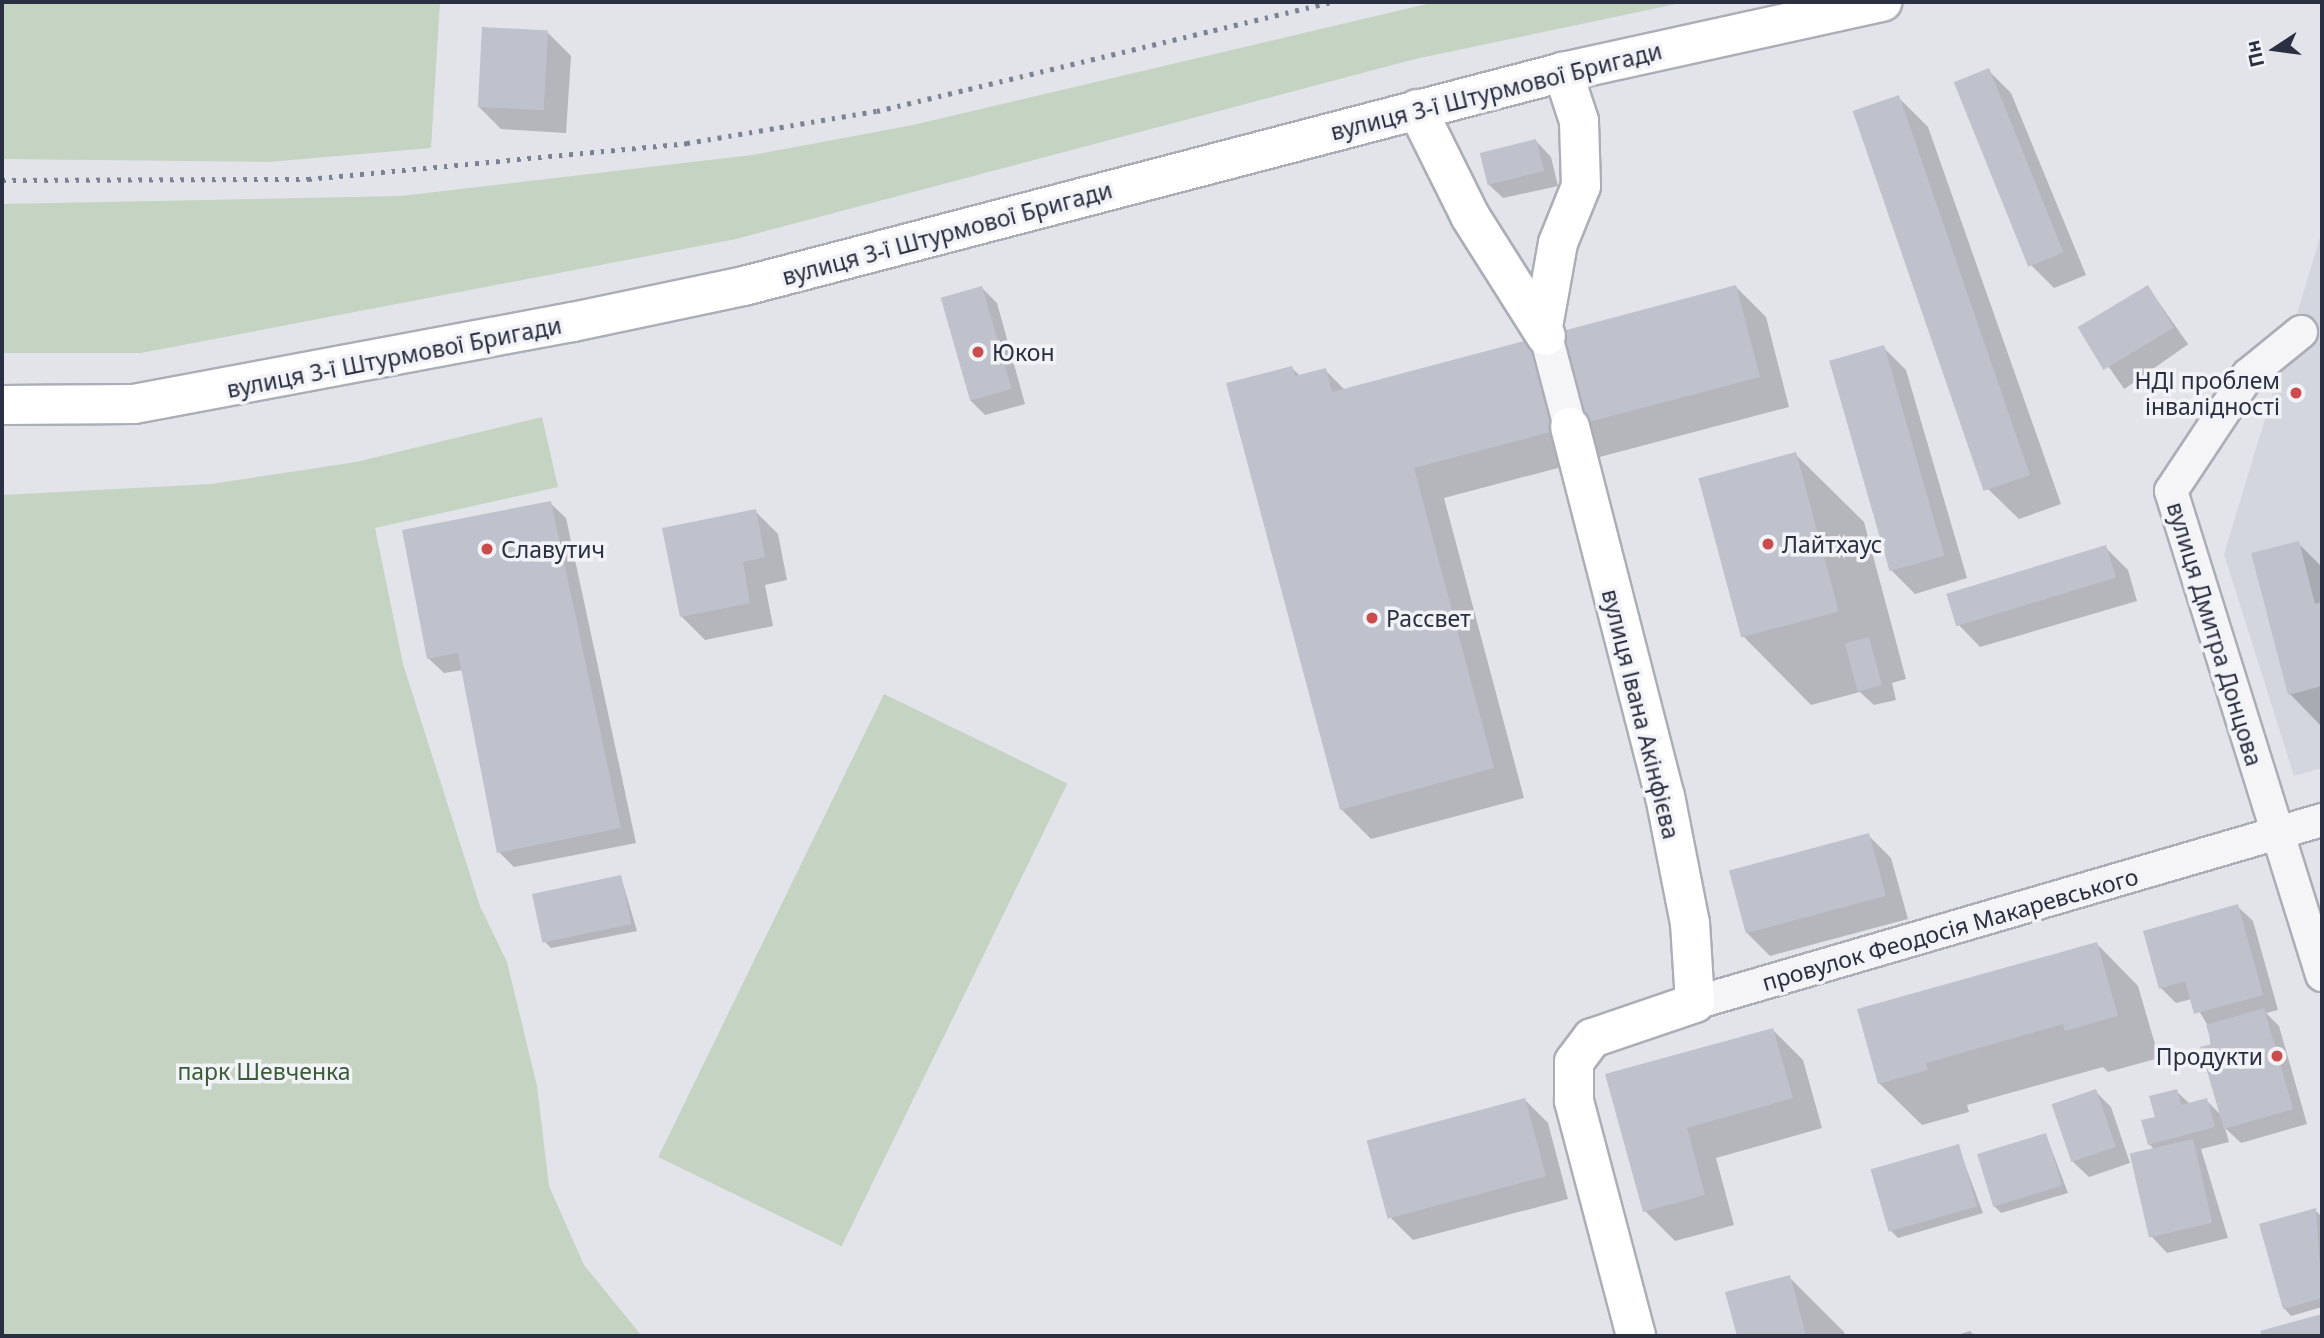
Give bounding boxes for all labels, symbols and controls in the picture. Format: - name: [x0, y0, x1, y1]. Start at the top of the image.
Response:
- north arrow: [2240, 14, 2310, 84]
- street label: вулиця 3-ї Штурмової Бригади: [1327, 36, 1665, 146]
- text: Пн: [2239, 38, 2270, 70]
- street label: вулиця 3-ї Штурмової Бригади: [779, 176, 1115, 290]
- street label: вулиця 3-ї Штурмової Бригади: [224, 311, 564, 403]
- place label: Юкон: [992, 338, 1055, 366]
- marker: Юкон: [970, 344, 986, 360]
- place label: НДІ проблем інвалідності: [2134, 366, 2280, 420]
- marker: НДІ проблем інвалідності: [2286, 383, 2306, 403]
- street label: вулиця Дмитра Донцова: [2162, 499, 2268, 769]
- place label: Лайтхаус: [1782, 530, 1882, 558]
- place label: Славутич: [501, 535, 605, 563]
- marker: Лайтхаус: [1760, 536, 1776, 552]
- marker: Славутич: [479, 541, 495, 557]
- street label: вулиця Івана Акінфієва: [1597, 586, 1685, 842]
- place label: Рассвет: [1386, 604, 1471, 632]
- marker: Рассвет: [1364, 610, 1380, 626]
- street label: провулок Феодосія Макаревського: [1759, 862, 2141, 996]
- place label: Продукти: [2156, 1042, 2263, 1070]
- marker: Продукти: [2269, 1048, 2285, 1064]
- park label: парк Шевченка: [177, 1057, 351, 1085]

